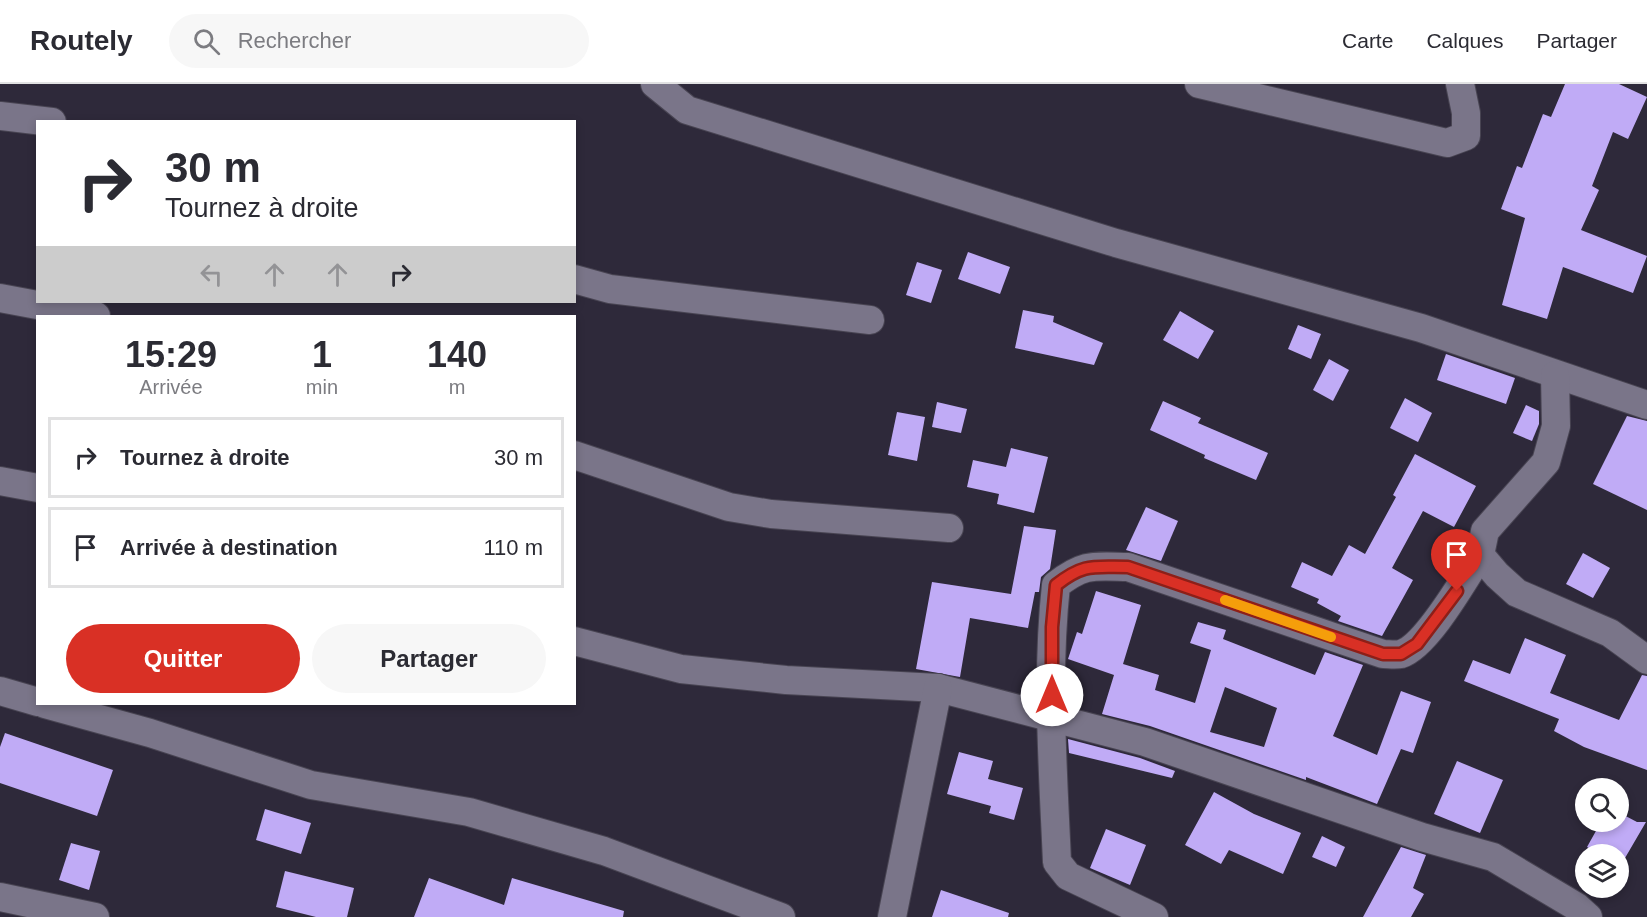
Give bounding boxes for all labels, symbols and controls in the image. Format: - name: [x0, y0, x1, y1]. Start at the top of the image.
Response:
- search box: [169, 14, 589, 68]
- text: Routely: [30, 25, 133, 56]
- icon: search: [190, 25, 223, 58]
- text: Rechercher: [238, 28, 351, 53]
- text: Carte: [1342, 29, 1393, 52]
- text: Calques: [1426, 29, 1503, 52]
- text: Partager: [1536, 29, 1617, 52]
- icon: right: [66, 144, 144, 222]
- text: 30 m: [165, 144, 261, 191]
- text: Tournez à droite: [165, 193, 359, 223]
- icon: left: [195, 258, 228, 291]
- icon: ahead: [258, 258, 291, 291]
- icon: ahead: [321, 258, 354, 291]
- icon: right: [384, 258, 417, 291]
- text: 15:29: [125, 334, 217, 375]
- text: 1: [312, 334, 332, 375]
- text: 140: [427, 334, 487, 375]
- text: Arrivée: [139, 376, 203, 398]
- text: min: [306, 376, 338, 398]
- text: m: [449, 376, 465, 398]
- icon: right: [69, 441, 102, 474]
- text: Tournez à droite: [120, 445, 290, 470]
- text: 30 m: [494, 445, 543, 470]
- pin: [1431, 529, 1482, 591]
- icon: arrive: [69, 531, 102, 564]
- text: Arrivée à destination: [120, 535, 338, 560]
- text: 110 m: [483, 535, 543, 560]
- icon: arrive: [1440, 538, 1473, 571]
- button: Quitter: [66, 624, 300, 693]
- button: Partager: [312, 624, 546, 693]
- position arrow: [1020, 663, 1084, 727]
- map controls: [1575, 778, 1629, 898]
- button: search: [1575, 778, 1629, 832]
- button: layers: [1575, 844, 1629, 898]

